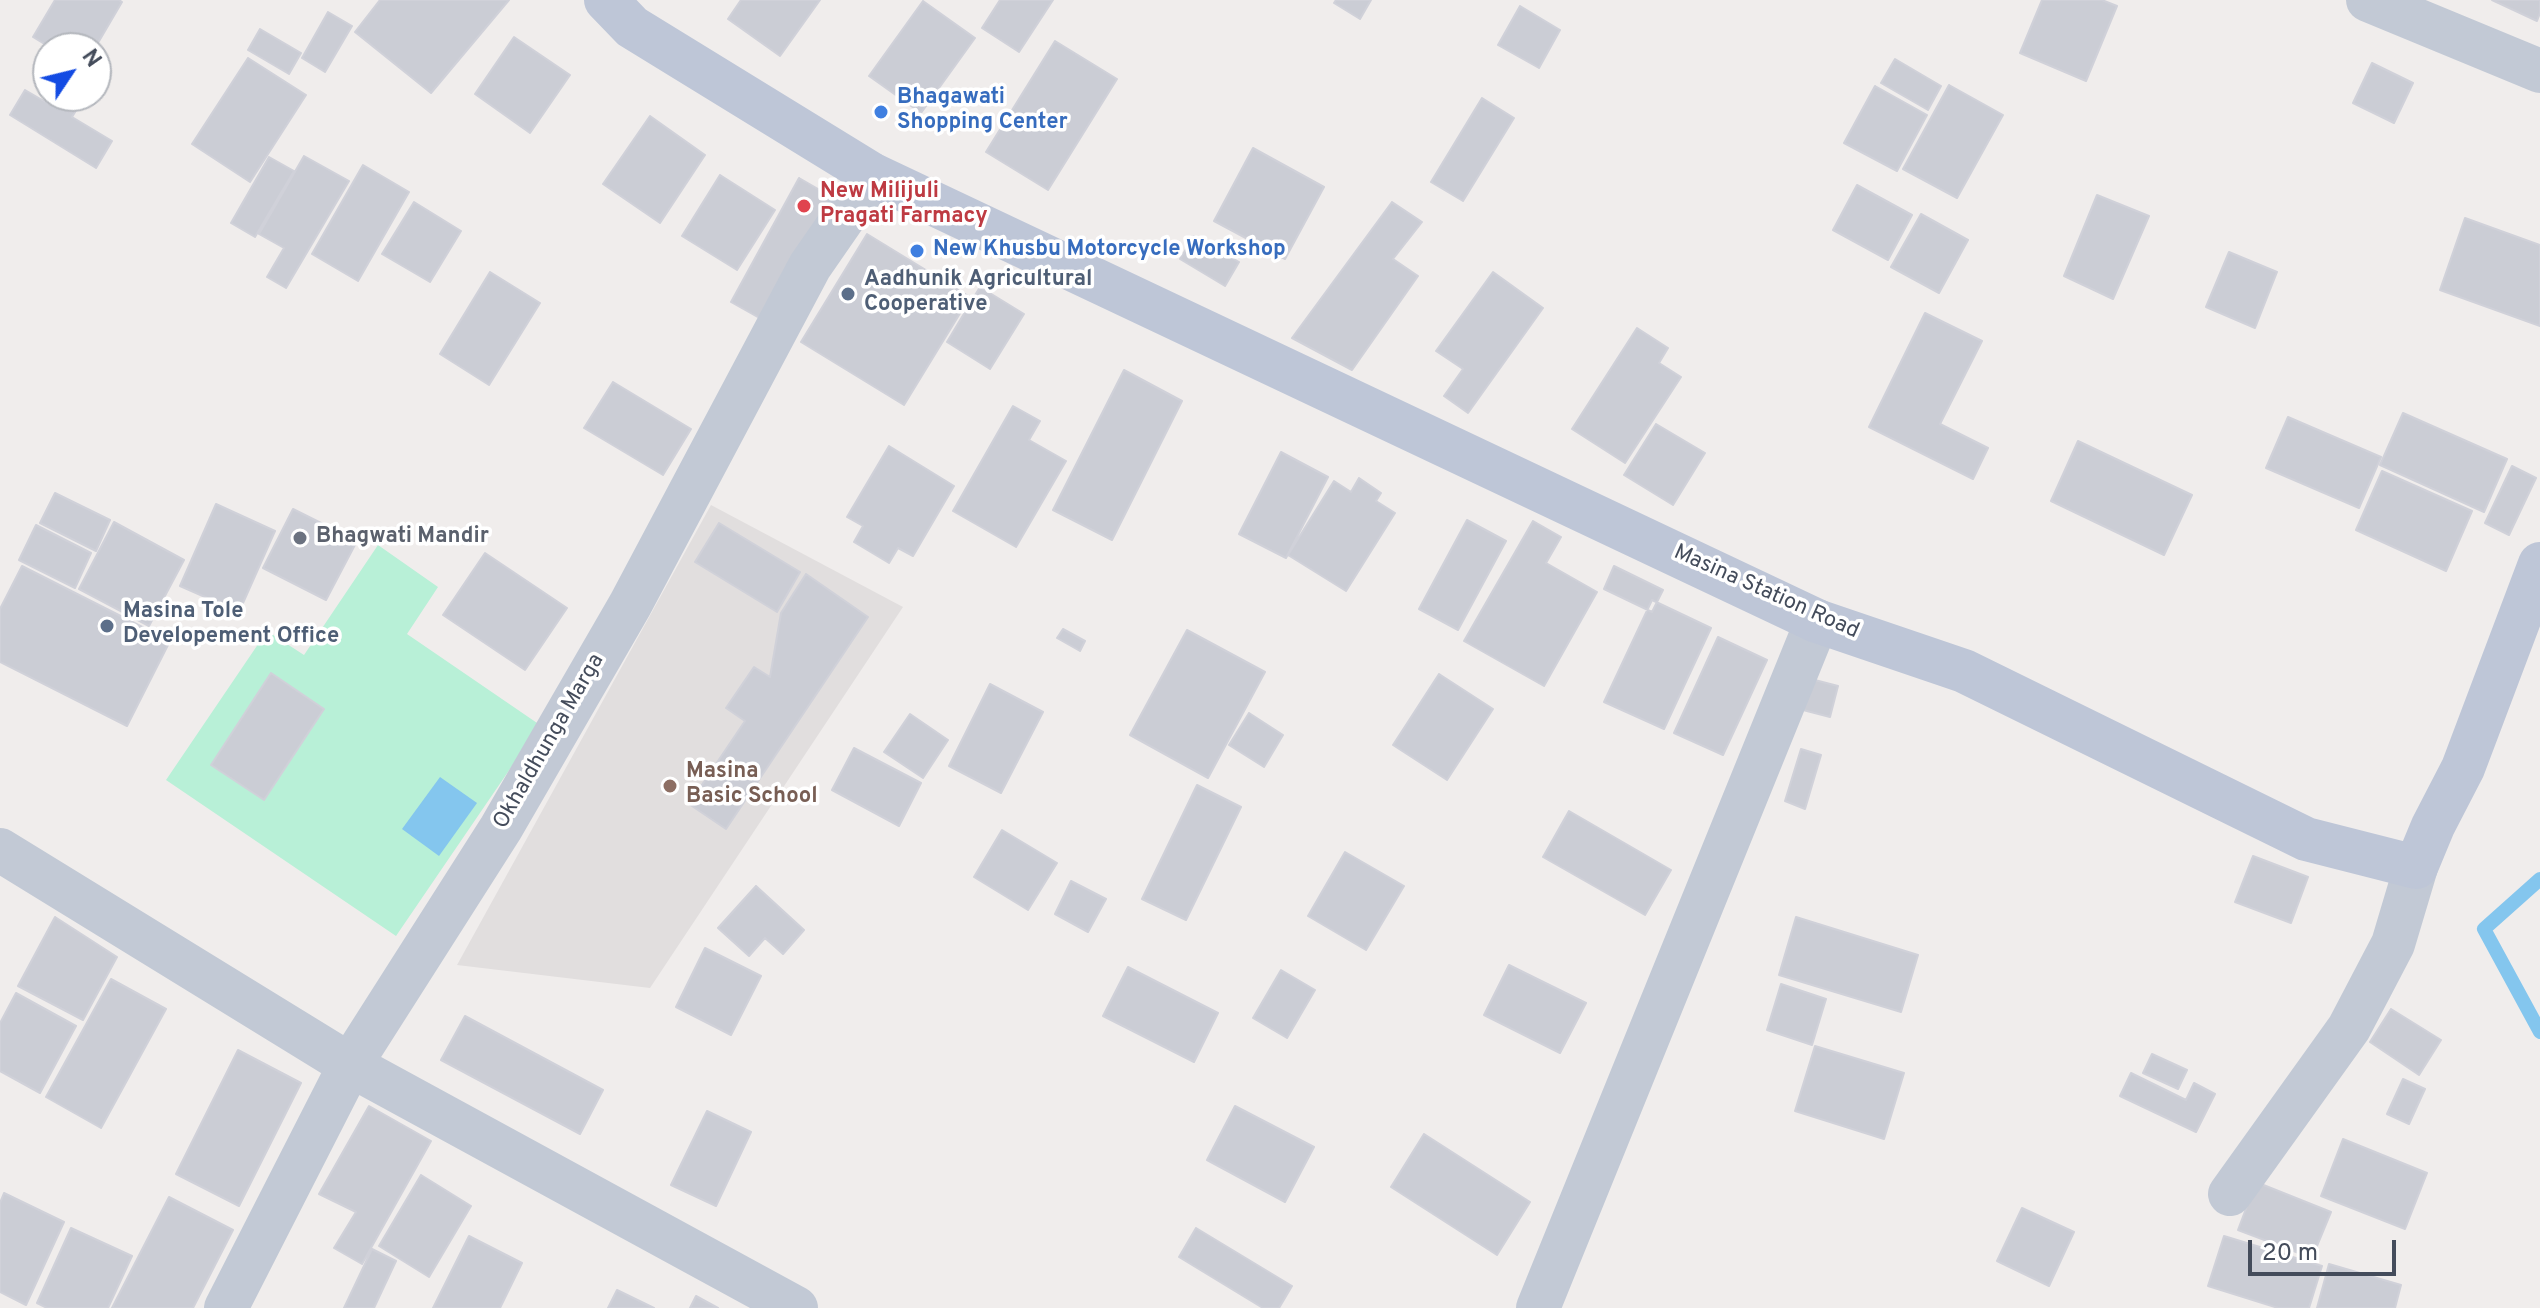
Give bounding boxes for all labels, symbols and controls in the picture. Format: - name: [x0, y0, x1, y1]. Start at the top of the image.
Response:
- north arrow: [32, 32, 112, 112]
- text: N: [75, 45, 106, 73]
- place label: Bhagawati Shopping Center: [897, 86, 1068, 138]
- marker: Bhagawati Shopping Center: [872, 103, 890, 121]
- place label: New Milijuli Pragati Farmacy: [820, 180, 988, 232]
- marker: New Milijuli Pragati Farmacy: [795, 197, 813, 215]
- place label: New Khusbu Motorcycle Workshop: [933, 238, 1286, 264]
- marker: New Khusbu Motorcycle Workshop: [908, 242, 926, 260]
- place label: Aadhunik Agricultural Cooperative: [864, 268, 1092, 320]
- marker: Aadhunik Agricultural Cooperative: [839, 285, 857, 303]
- place label: Bhagwati Mandir: [316, 525, 489, 551]
- marker: Bhagwati Mandir: [291, 529, 309, 547]
- street label: Masina Station Road: [1669, 540, 1863, 646]
- place label: Masina Tole Developement Office: [123, 600, 339, 652]
- marker: Masina Tole Developement Office: [98, 617, 116, 635]
- street label: Okhaldhunga Marga: [489, 650, 611, 834]
- place label: Masina Basic School: [686, 760, 818, 812]
- marker: Masina Basic School: [661, 777, 679, 795]
- scale bar: [2252, 1224, 2400, 1274]
- text: 20 m: [2262, 1239, 2318, 1269]

